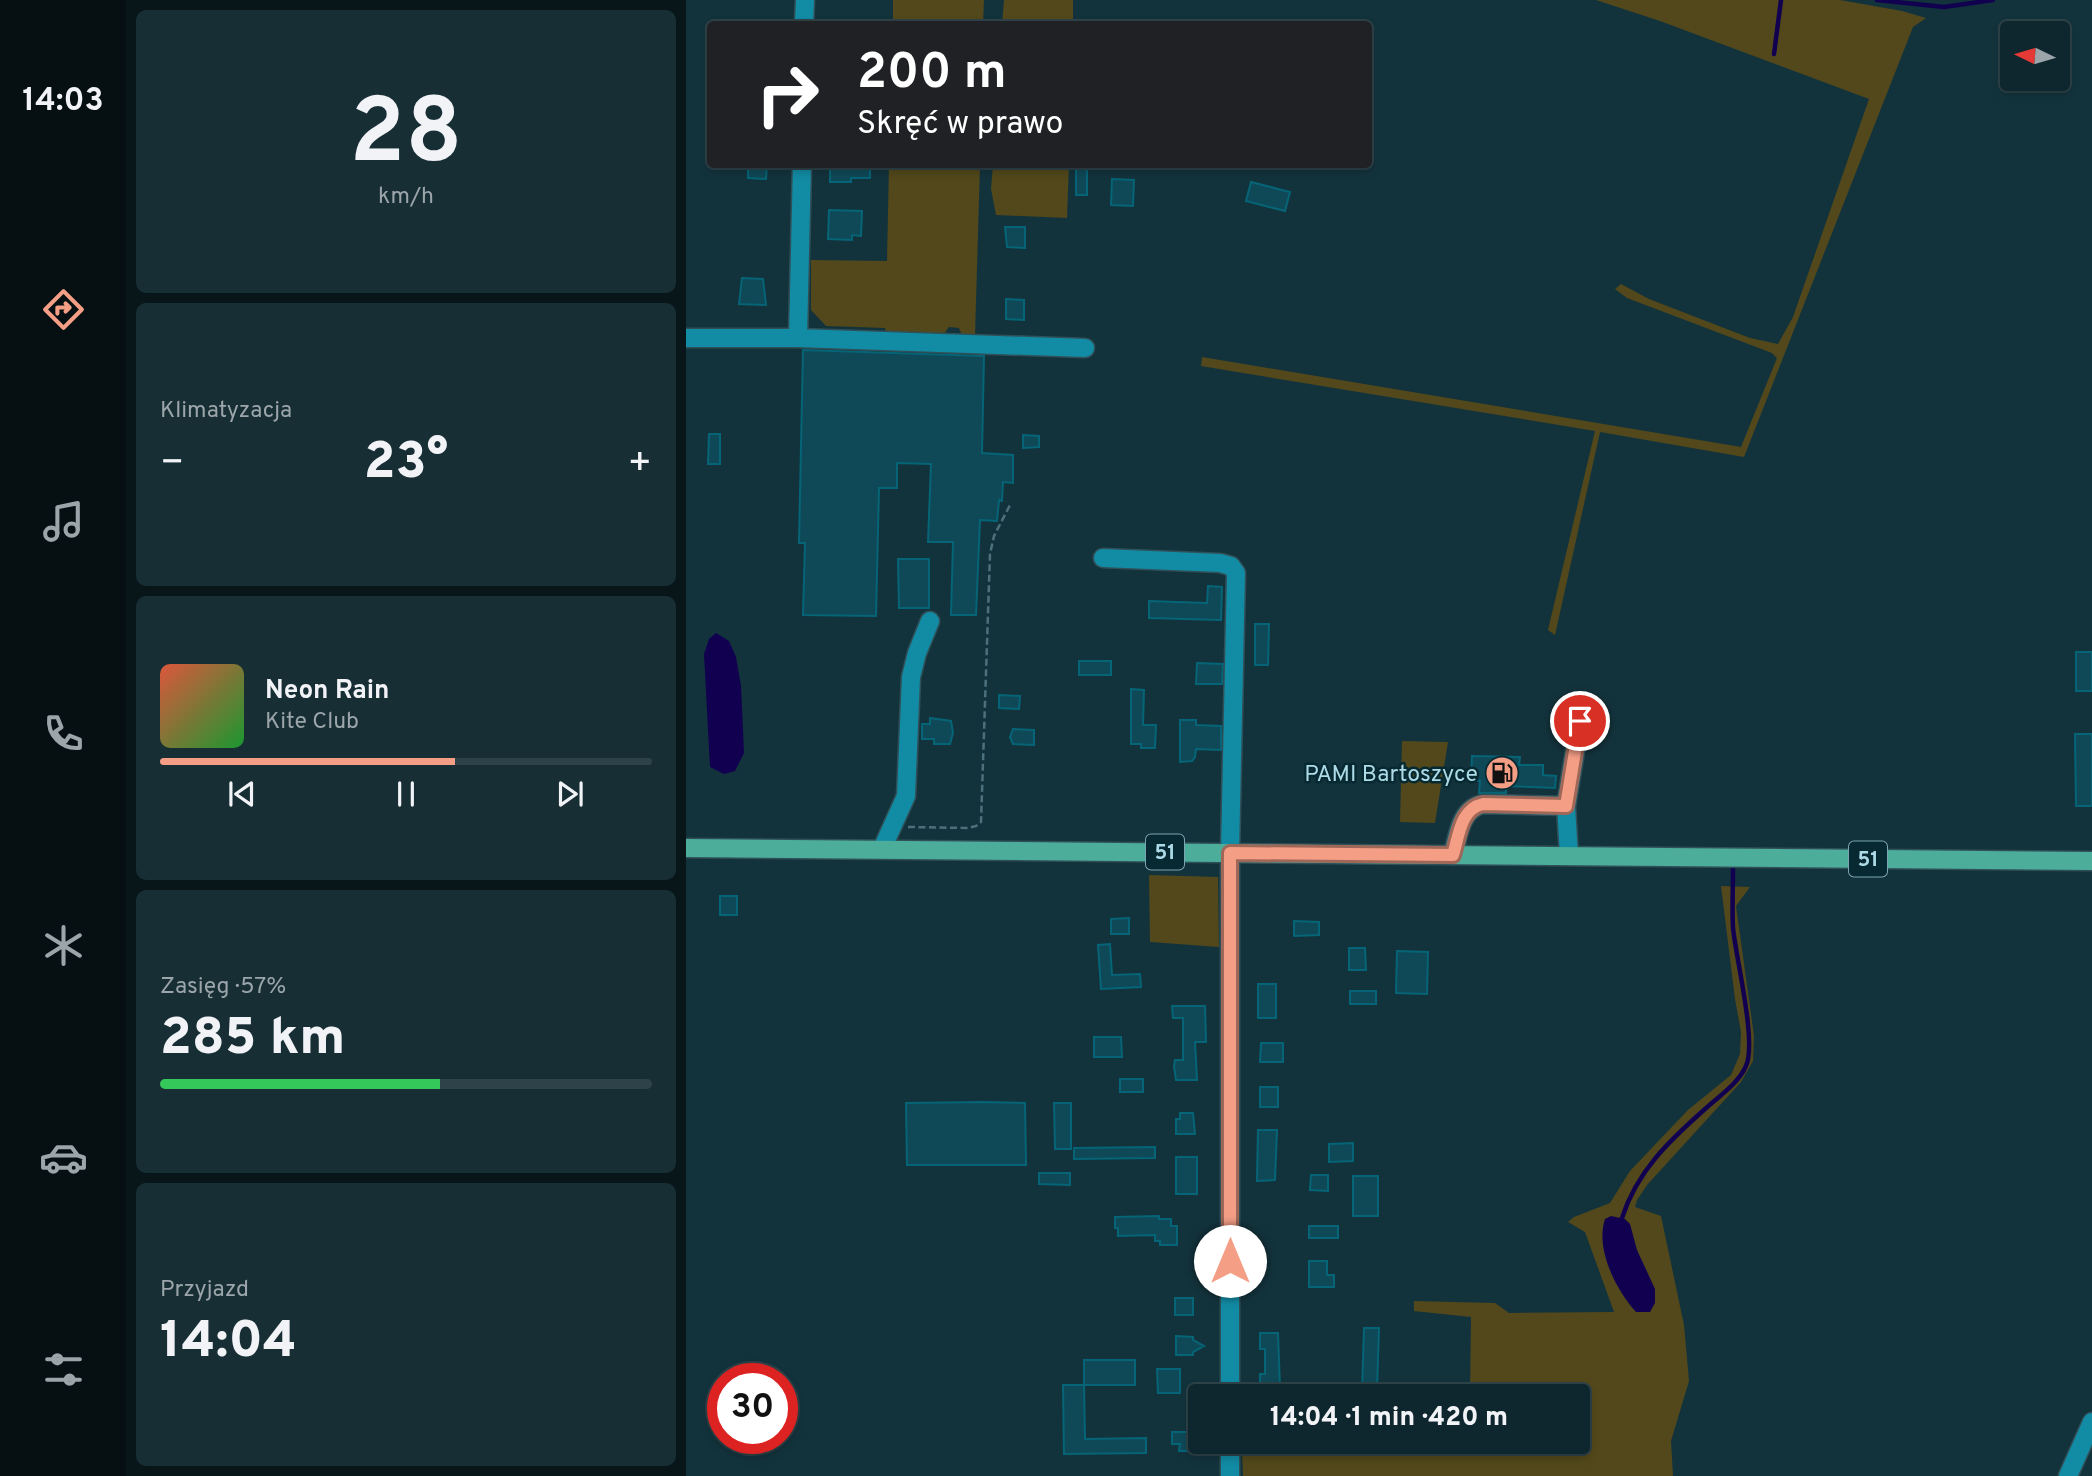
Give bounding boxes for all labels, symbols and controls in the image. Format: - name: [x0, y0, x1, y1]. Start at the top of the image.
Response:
- north arrow: [2000, 21, 2070, 91]
- map controls: [2000, 21, 2070, 91]
- text: 200 m: [857, 44, 1007, 106]
- icon: right: [742, 49, 833, 140]
- text: 28: [350, 80, 462, 195]
- text: 14:03: [22, 82, 104, 122]
- text: Skręć w prawo: [857, 105, 1063, 145]
- text: km/h: [378, 183, 434, 212]
- icon: directions: [39, 285, 88, 334]
- text: Klimatyzacja: [160, 397, 292, 426]
- text: 23°: [364, 431, 448, 497]
- text: −: [160, 440, 185, 489]
- text: +: [627, 440, 652, 489]
- icon: music: [39, 497, 88, 546]
- text: Neon Rain: [265, 675, 390, 708]
- pin: [1550, 691, 1610, 751]
- icon: arrive: [1561, 702, 1599, 740]
- text: Kite Club: [265, 708, 359, 737]
- icon: phone: [39, 709, 88, 758]
- fuel station icon: PAMI Bartoszyce: [1483, 754, 1521, 792]
- place label: PAMI Bartoszyce: [1304, 761, 1478, 790]
- icon: previous: [223, 775, 261, 813]
- icon: pause: [387, 775, 425, 813]
- icon: next: [551, 775, 589, 813]
- road number: 51: [1146, 834, 1184, 870]
- road number: 51: [1849, 842, 1887, 876]
- icon: climate: [39, 921, 88, 970]
- text: Zasięg · 57%: [160, 973, 286, 1002]
- text: 285 km: [160, 1007, 345, 1073]
- icon: car: [39, 1133, 88, 1182]
- position arrow: [1193, 1224, 1267, 1298]
- text: Przyjazd: [160, 1276, 249, 1305]
- text: 14:04: [160, 1310, 297, 1376]
- icon: filters: [39, 1345, 88, 1394]
- speed limit sign: 30: [707, 1363, 798, 1454]
- text: 14:04 · 1 min · 420 m: [1270, 1402, 1508, 1435]

